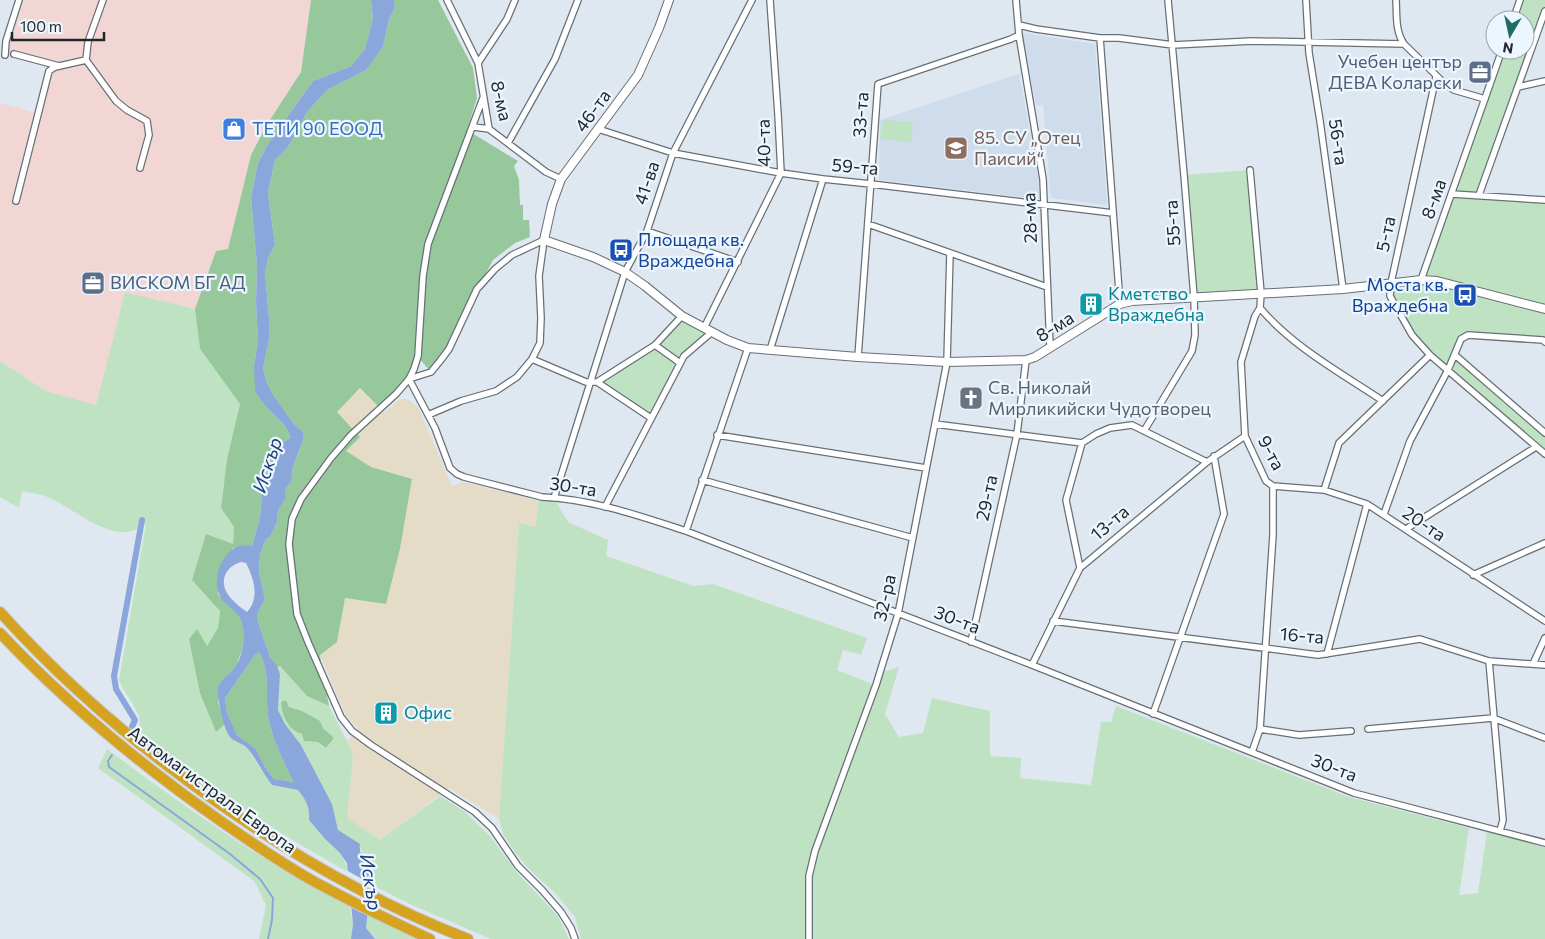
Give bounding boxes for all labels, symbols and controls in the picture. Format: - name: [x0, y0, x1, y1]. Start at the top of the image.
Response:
- scale bar: [12, 10, 105, 42]
- north arrow: [1485, 10, 1535, 60]
- text: 100 m: [20, 17, 62, 35]
- text: N: [1501, 39, 1514, 58]
- place label: Учебен център ДЕВА Коларски: [1329, 50, 1462, 93]
- office icon: Учебен център ДЕВА Коларски: [1467, 59, 1493, 85]
- street label: 8-ма: [487, 78, 517, 123]
- street label: 46-та: [569, 85, 615, 136]
- street label: 33-та: [847, 91, 873, 139]
- shop icon: ТЕТИ 90 ЕООД: [221, 116, 247, 142]
- place label: ТЕТИ 90 ЕООД: [252, 117, 383, 139]
- street label: 56-та: [1325, 117, 1353, 167]
- street label: 40-та: [752, 119, 774, 167]
- place label: 85. СУ „Отец Паисий“: [974, 126, 1081, 169]
- school or university icon: 85. СУ „Отец Паисий“: [943, 135, 969, 161]
- street label: 59-та: [831, 153, 879, 179]
- street label: 41-ва: [628, 158, 664, 207]
- street label: 8-ма: [1416, 176, 1450, 222]
- street label: 28-ма: [1017, 192, 1041, 244]
- street label: 55-та: [1159, 199, 1185, 247]
- street label: 5-та: [1371, 214, 1399, 254]
- place label: Площада кв. Враждебна: [638, 228, 744, 271]
- bus stop icon: Площада кв. Враждебна: [608, 237, 634, 263]
- office icon: ВИСКОМ БГ АД: [80, 270, 106, 296]
- place label: ВИСКОМ БГ АД: [110, 271, 246, 293]
- place label: Моста кв. Враждебна: [1352, 273, 1448, 316]
- place label: Кметство Враждебна: [1108, 282, 1204, 325]
- bus stop icon: Моста кв. Враждебна: [1452, 282, 1478, 308]
- building icon: Кметство Враждебна: [1078, 291, 1104, 317]
- street label: 8-ма: [1031, 306, 1078, 346]
- place label: Св. Николай Мирликийски Чудотворец: [988, 376, 1211, 419]
- church icon: Св. Николай Мирликийски Чудотворец: [958, 385, 984, 411]
- street label: 9-та: [1254, 431, 1290, 474]
- water label: Искър: [247, 434, 286, 495]
- street label: 30-та: [548, 471, 598, 501]
- street label: 29-та: [970, 473, 1002, 523]
- street label: 13-та: [1086, 500, 1133, 545]
- street label: 20-та: [1399, 501, 1450, 545]
- street label: 32-ра: [868, 572, 900, 623]
- street label: 30-та: [931, 600, 983, 638]
- street label: 16-та: [1279, 622, 1325, 648]
- building icon: Офис: [373, 700, 399, 726]
- place label: Офис: [404, 701, 452, 723]
- street label: Автомагистрала Европа: [124, 721, 301, 858]
- street label: 30-та: [1308, 748, 1360, 786]
- water label: Искър: [356, 852, 387, 912]

